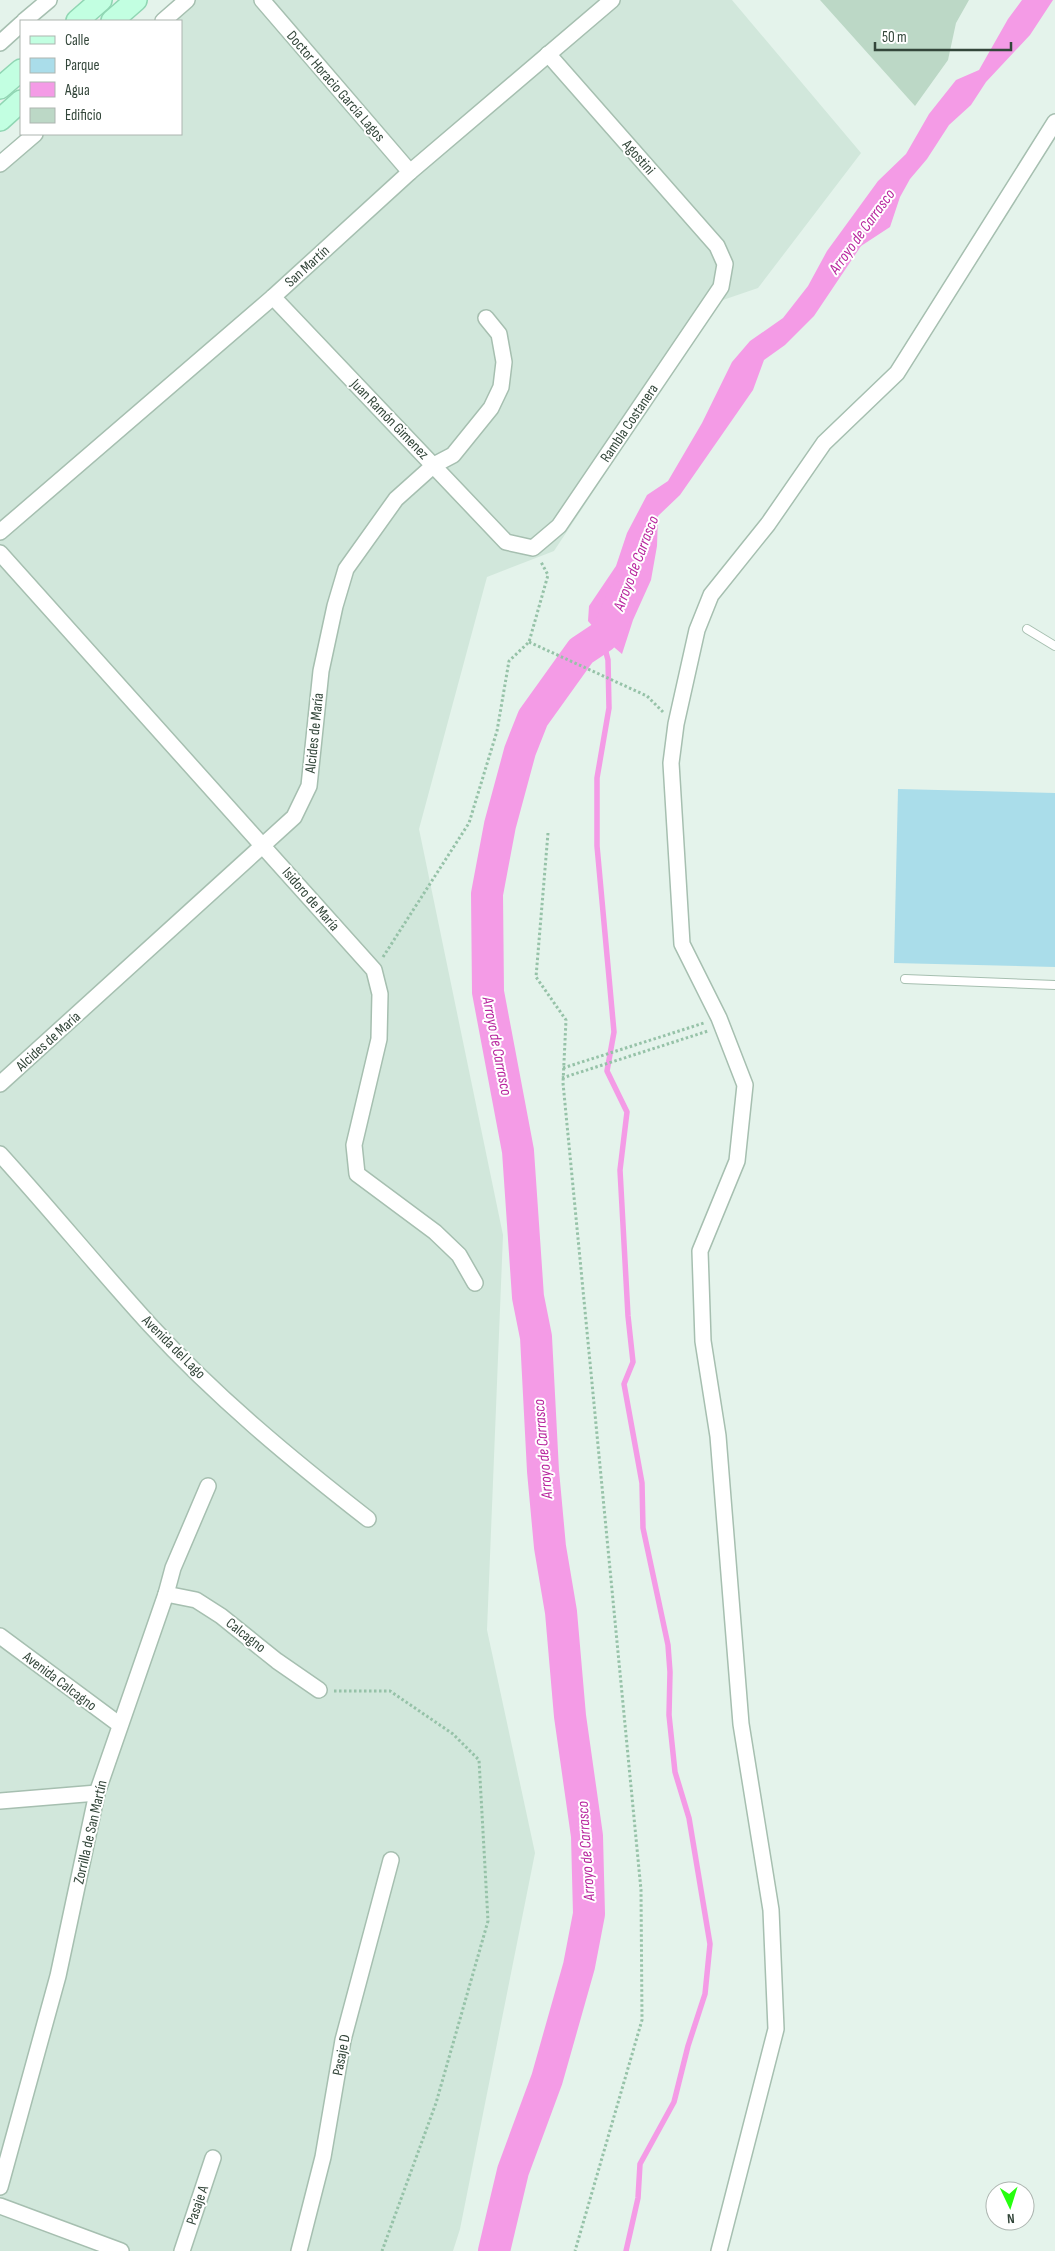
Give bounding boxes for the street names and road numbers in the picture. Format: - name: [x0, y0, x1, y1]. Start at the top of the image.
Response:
- street label: Doctor Horacio García Lagos: [282, 27, 389, 146]
- street label: Agostini: [617, 135, 659, 179]
- street label: San Martín: [281, 241, 334, 291]
- street label: Juan Ramón Gimenez: [346, 374, 433, 464]
- street label: Rambla Costanera: [596, 380, 663, 466]
- street label: Alcides de María: [301, 692, 328, 775]
- street label: Isidoro de María: [278, 863, 344, 935]
- street label: Alcides de María: [11, 1007, 85, 1076]
- street label: Avenida del Lago: [137, 1311, 210, 1383]
- street label: Calcagno: [222, 1614, 270, 1657]
- street label: Avenida Calcagno: [18, 1647, 100, 1715]
- street label: Zorrilla de San Martín: [69, 1778, 112, 1886]
- street label: Pasaje D: [328, 2033, 355, 2077]
- street label: Pasaje A: [182, 2182, 213, 2227]

